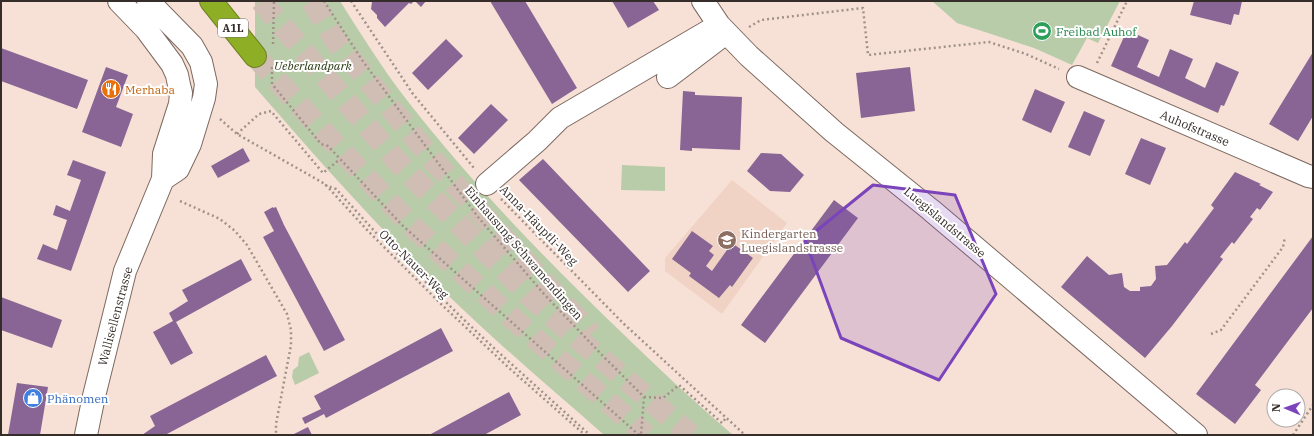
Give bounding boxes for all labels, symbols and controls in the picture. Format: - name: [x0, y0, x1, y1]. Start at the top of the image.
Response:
- road number: A1L: [218, 19, 248, 37]
- sports icon: Freibad Auhof: [1031, 20, 1053, 42]
- place label: Freibad Auhof: [1056, 24, 1137, 39]
- park label: Ueberlandpark: [274, 58, 353, 73]
- restaurant icon: Merhaba: [100, 78, 122, 100]
- place label: Merhaba: [125, 82, 175, 97]
- street label: Auhofstrasse: [1158, 107, 1232, 149]
- street label: Anna-Häuptli-Weg: [497, 182, 581, 269]
- street label: Einhausung Schwamendingen: [462, 183, 586, 323]
- street label: Luegislandstrasse: [901, 183, 989, 261]
- street label: Otto-Nauer-Weg: [376, 226, 452, 302]
- place label: Kindergarten Luegislandstrasse: [741, 226, 843, 255]
- school or university icon: Kindergarten Luegislandstrasse: [716, 229, 738, 251]
- street label: Wallisellenstrasse: [95, 265, 135, 367]
- shop icon: Phänomen: [22, 387, 44, 409]
- north arrow: [1266, 388, 1306, 428]
- place label: Phänomen: [47, 391, 109, 406]
- text: N: [1269, 403, 1283, 412]

